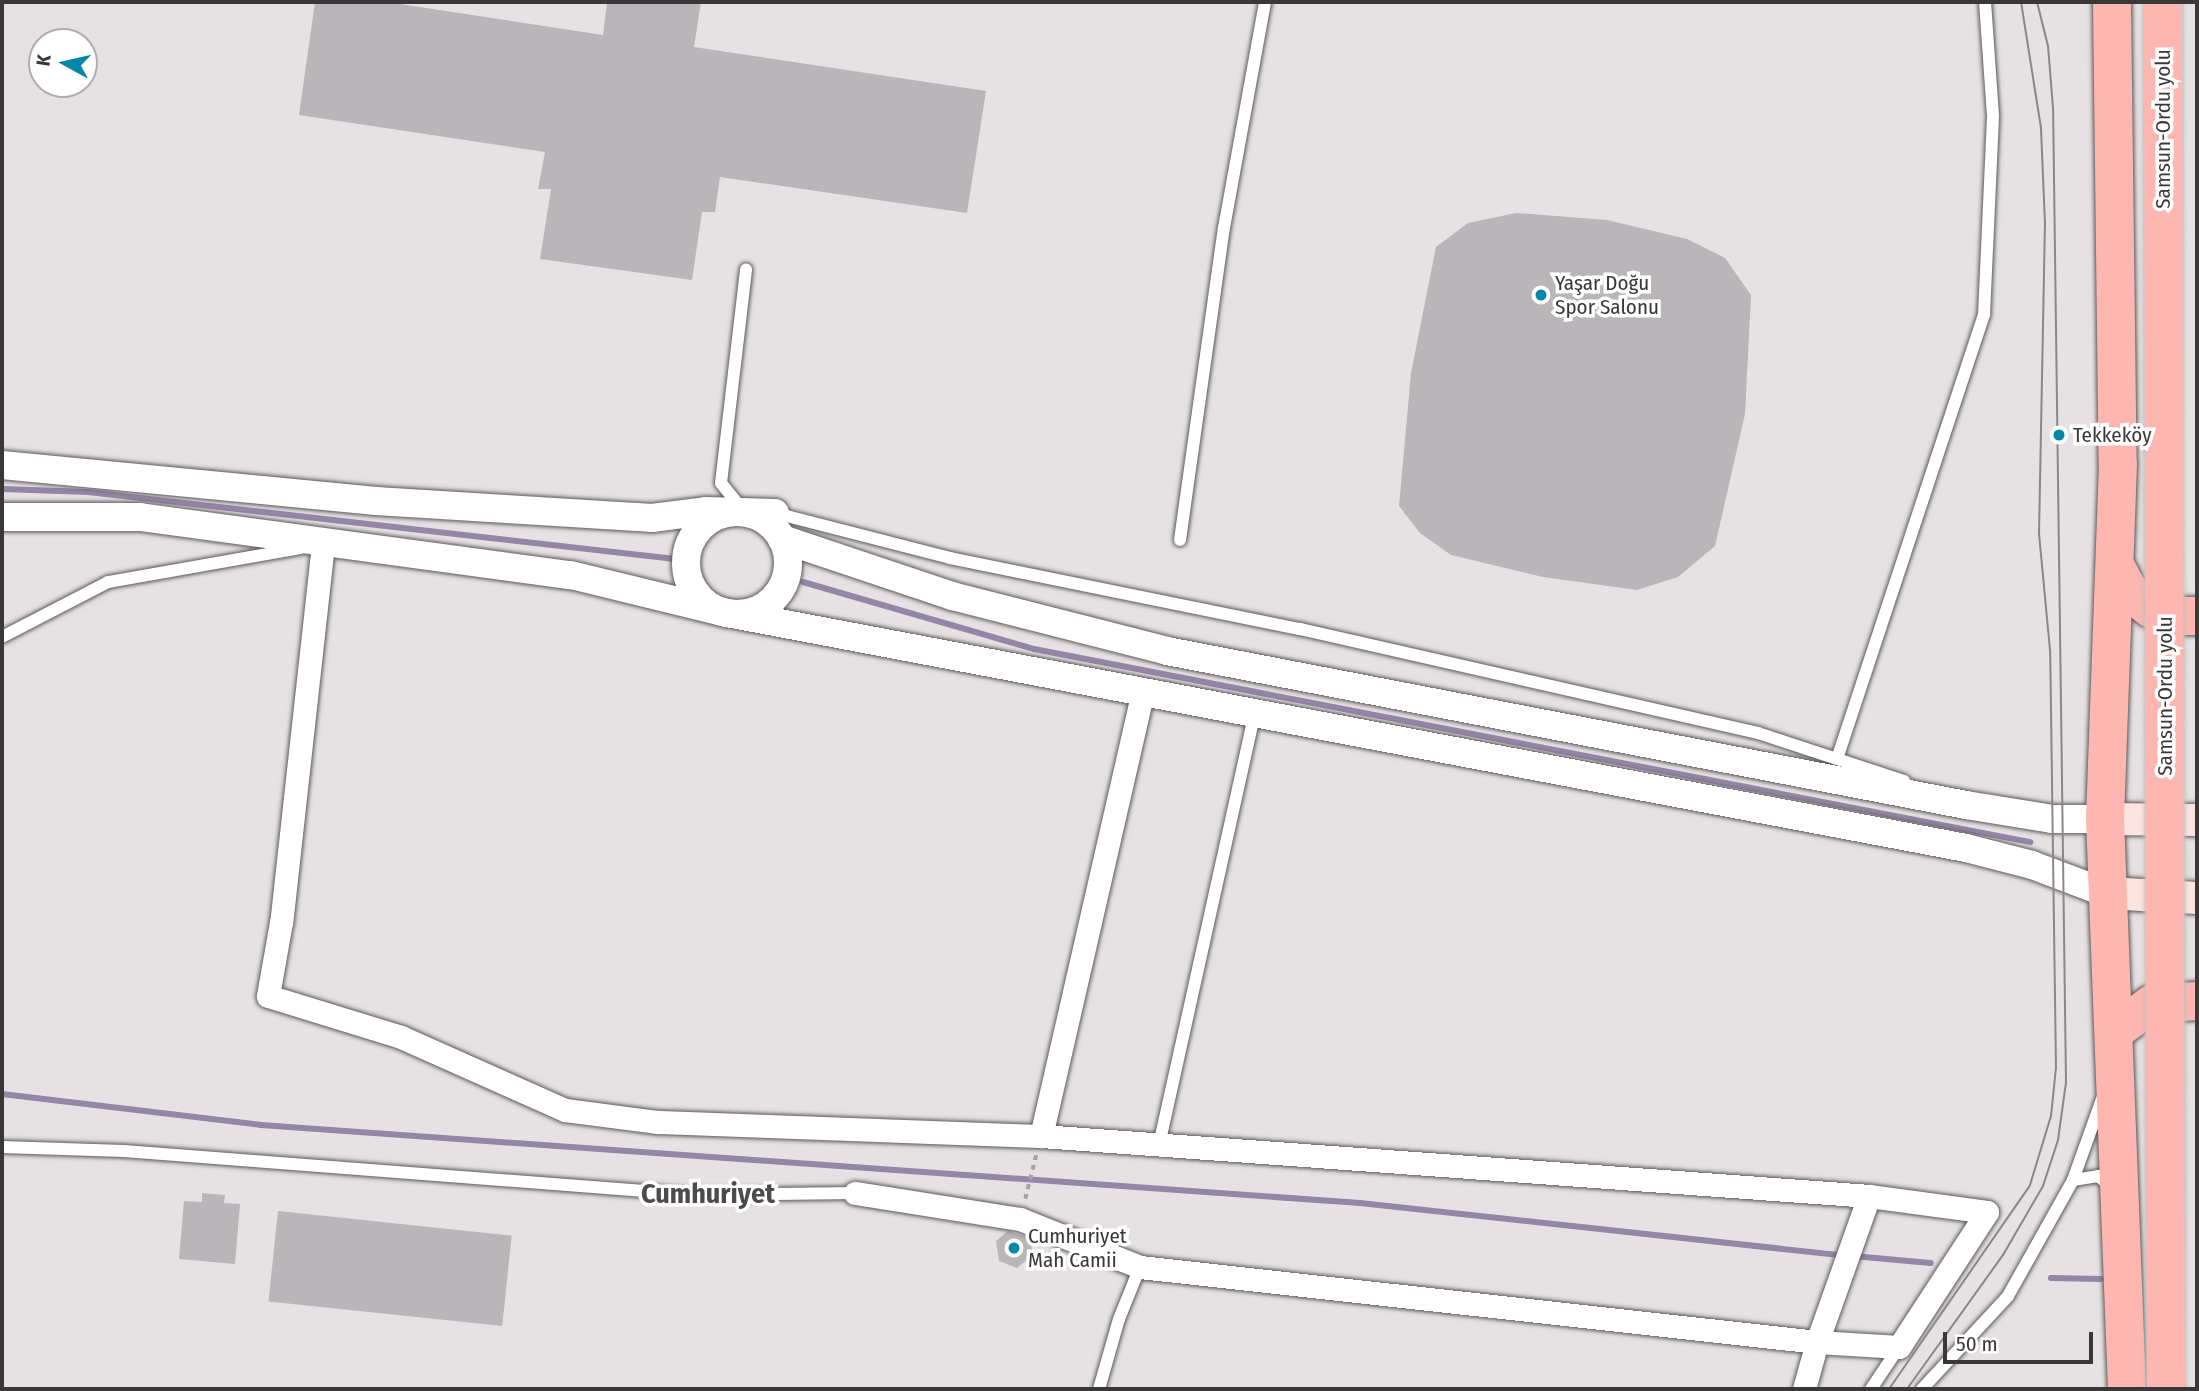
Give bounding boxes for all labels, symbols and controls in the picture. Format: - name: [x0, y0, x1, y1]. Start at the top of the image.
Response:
- north arrow: [28, 28, 98, 98]
- street label: Samsun-Ordu yolu: [2150, 49, 2176, 209]
- text: K: [32, 53, 56, 67]
- place label: Yaşar Doğu Spor Salonu: [1555, 270, 1659, 320]
- marker: Yaşar Doğu Spor Salonu: [1533, 287, 1549, 303]
- place label: Tekkeköy: [2073, 422, 2152, 448]
- marker: Tekkeköy: [2051, 427, 2067, 443]
- street label: Samsun-Ordu yolu: [2152, 616, 2178, 776]
- district label: Cumhuriyet: [641, 1177, 775, 1211]
- place label: Cumhuriyet Mah Camii: [1028, 1223, 1127, 1273]
- marker: Cumhuriyet Mah Camii: [1006, 1240, 1022, 1256]
- scale bar: [1947, 1318, 2098, 1362]
- text: 50 m: [1956, 1331, 1998, 1357]

